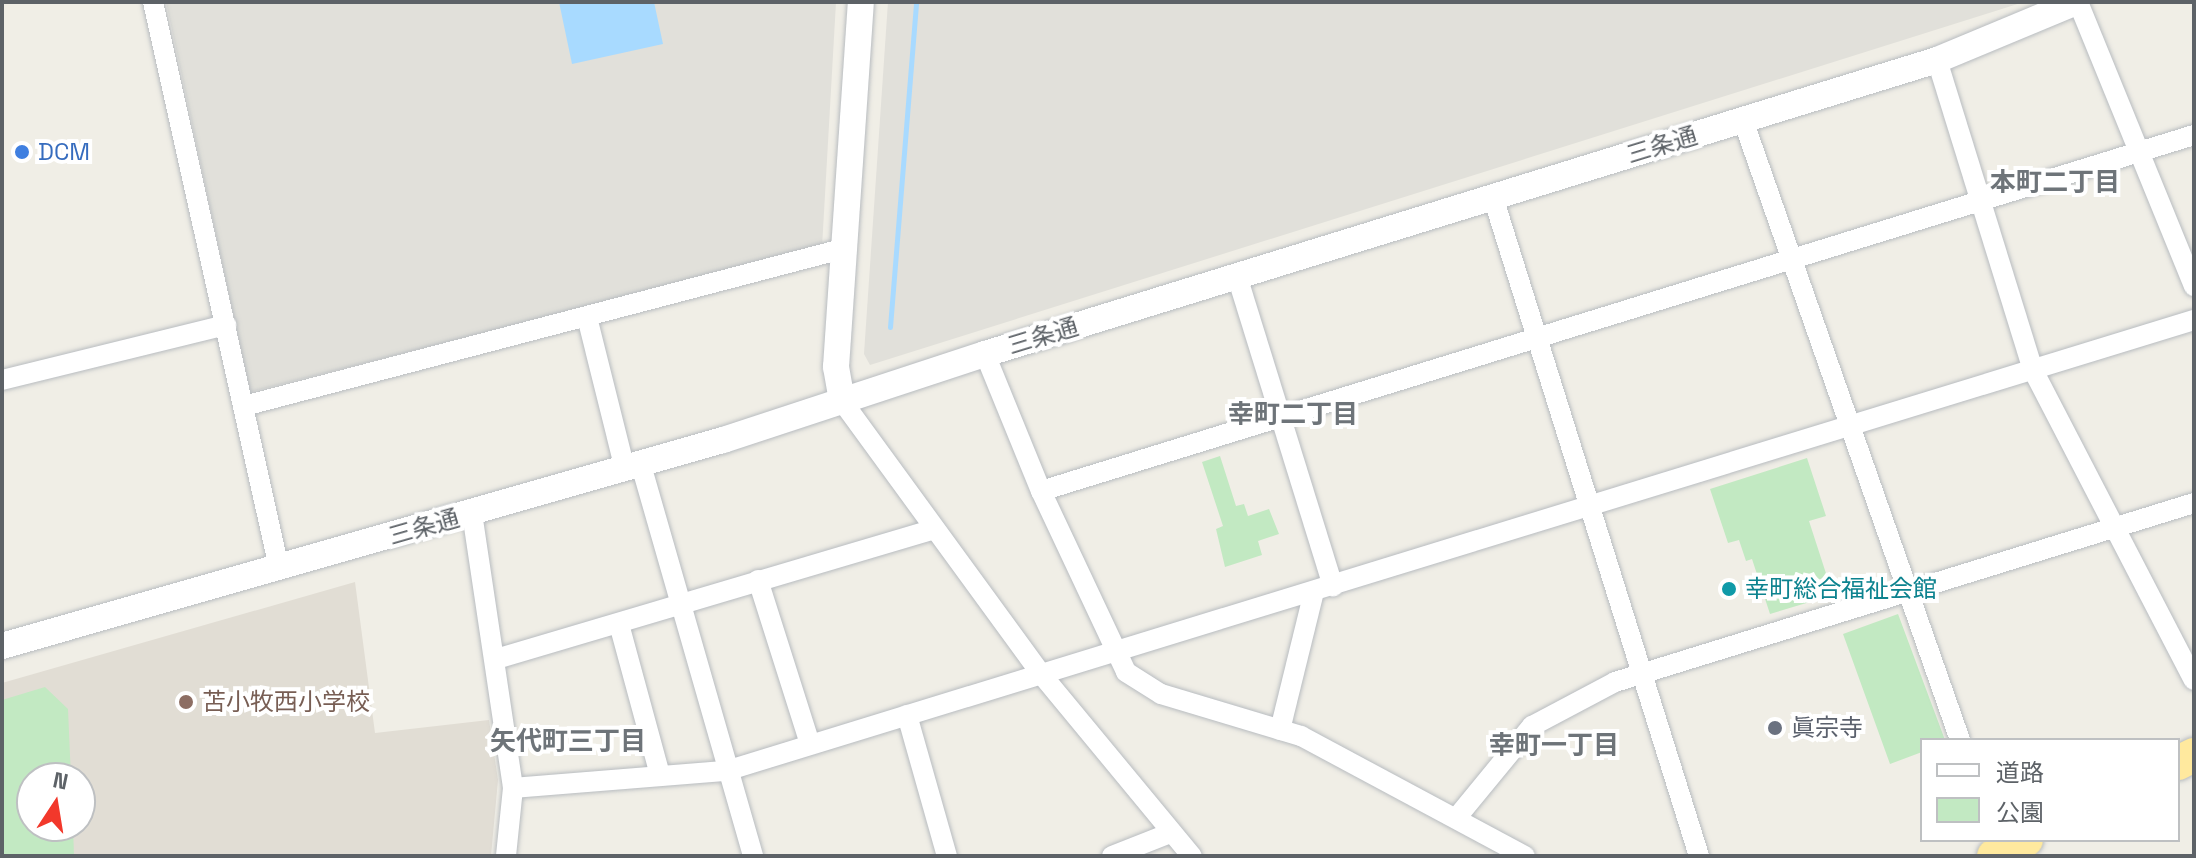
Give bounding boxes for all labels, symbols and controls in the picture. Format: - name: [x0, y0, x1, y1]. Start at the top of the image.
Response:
- street label: 三条通: [1623, 121, 1701, 169]
- place label: DCM: [38, 138, 90, 166]
- marker: DCM: [13, 143, 31, 161]
- district label: 本町二丁目: [1990, 167, 2120, 199]
- street label: 三条通: [1004, 312, 1082, 360]
- district label: 幸町二丁目: [1228, 399, 1358, 431]
- street label: 三条通: [385, 503, 463, 551]
- place label: 幸町総合福祉会館: [1745, 575, 1937, 603]
- marker: 幸町総合福祉会館: [1720, 580, 1738, 598]
- place label: 苫小牧西小学校: [202, 688, 370, 716]
- marker: 苫小牧西小学校: [177, 693, 195, 711]
- place label: 眞宗寺: [1791, 714, 1863, 742]
- marker: 眞宗寺: [1766, 719, 1784, 737]
- district label: 矢代町三丁目: [490, 726, 646, 758]
- district label: 幸町一丁目: [1489, 730, 1619, 762]
- legend: [1920, 738, 2180, 842]
- text: 道路: [1996, 757, 2044, 788]
- north arrow: [16, 762, 96, 842]
- text: N: [50, 765, 71, 796]
- text: 公園: [1996, 797, 2044, 828]

